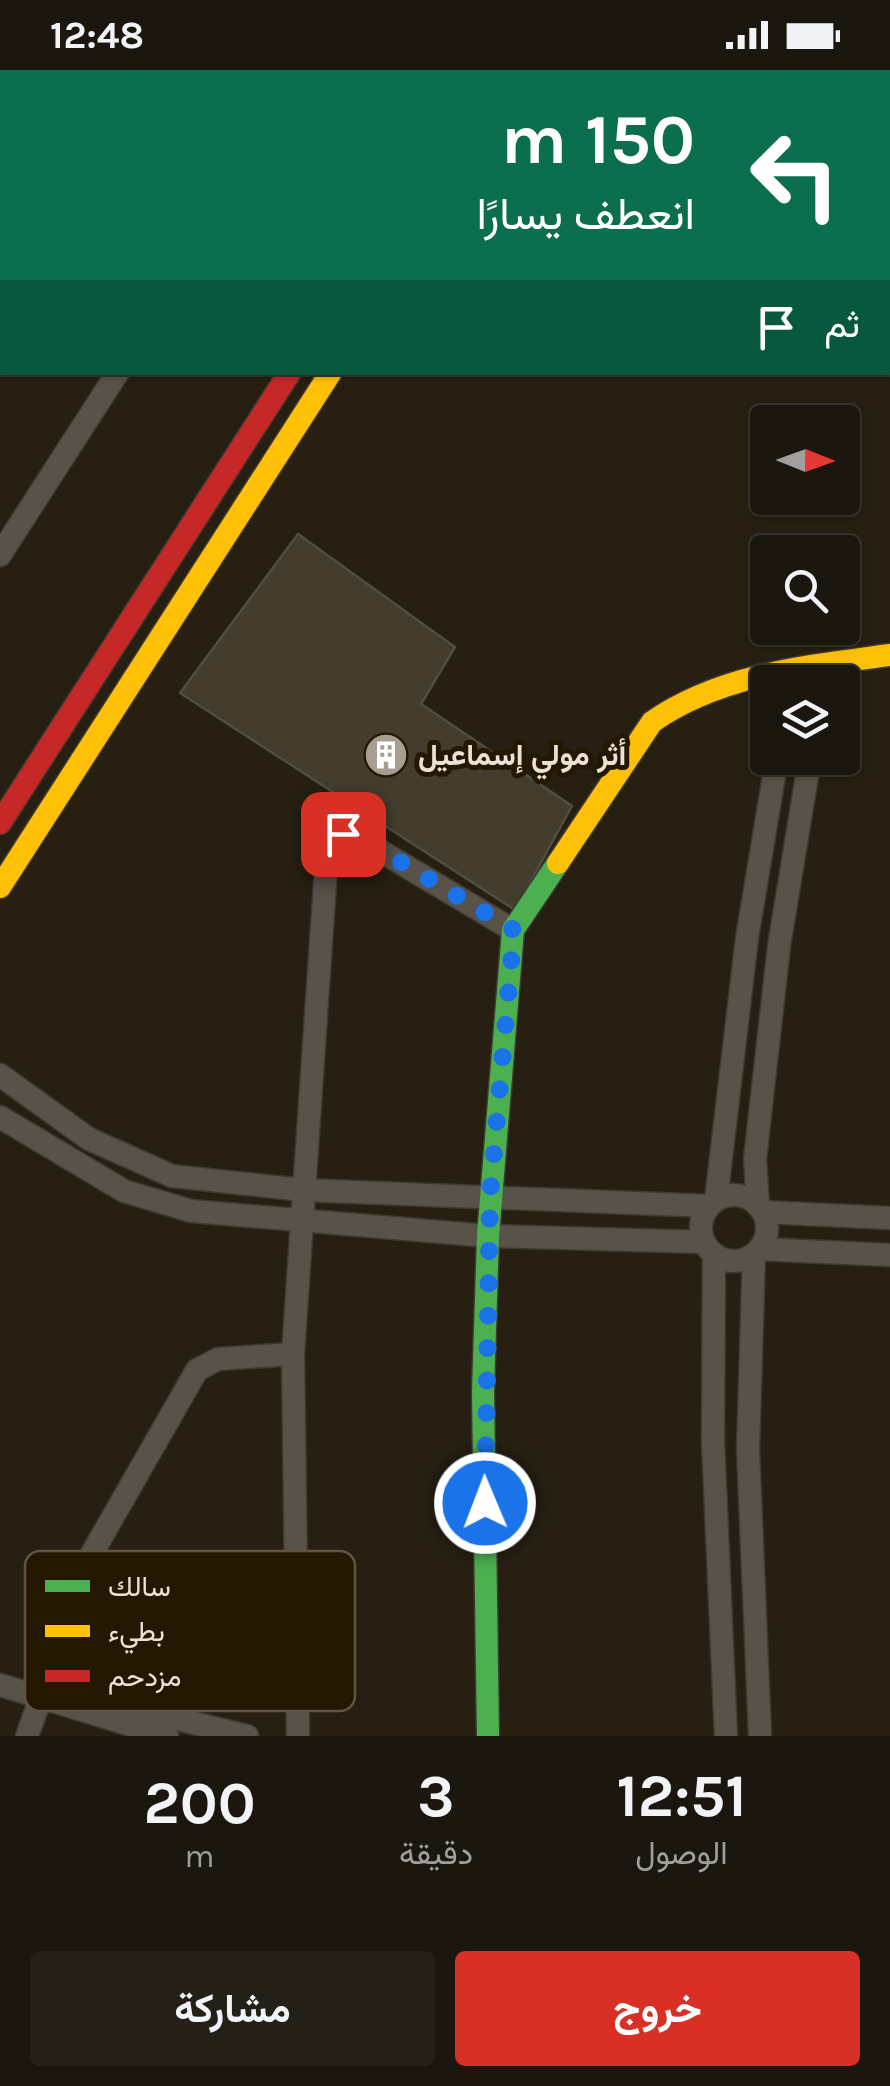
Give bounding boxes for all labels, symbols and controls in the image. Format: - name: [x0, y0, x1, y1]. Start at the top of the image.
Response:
- text: 12:48: [50, 13, 144, 58]
- text: 150 m: [501, 99, 695, 181]
- icon: left: [730, 110, 860, 240]
- text: انعطف يسارًا: [477, 188, 695, 240]
- icon: arrive: [749, 300, 804, 355]
- text: ثم: [824, 302, 860, 347]
- north arrow: [750, 405, 860, 515]
- map controls: [750, 405, 860, 775]
- button: search: [750, 535, 860, 645]
- button: layers: [750, 665, 860, 775]
- building icon: أثر مولي إسماعيل: [363, 732, 409, 778]
- place label: أثر مولي إسماعيل: [418, 737, 626, 780]
- pin: [301, 792, 386, 877]
- icon: arrive: [316, 807, 371, 862]
- position arrow: [433, 1451, 537, 1555]
- legend: [25, 1551, 355, 1711]
- text: سالك: [108, 1570, 171, 1603]
- text: بطيء: [108, 1615, 165, 1654]
- text: مزدحم: [108, 1660, 181, 1695]
- text: 3: [417, 1761, 455, 1831]
- text: 12:51: [616, 1761, 747, 1831]
- text: 200: [143, 1768, 256, 1838]
- text: دقيقة: [399, 1835, 473, 1872]
- text: الوصول: [635, 1835, 728, 1872]
- text: m: [185, 1838, 214, 1875]
- button: مشاركة: [30, 1951, 435, 2066]
- button: خروج: [455, 1951, 860, 2066]

